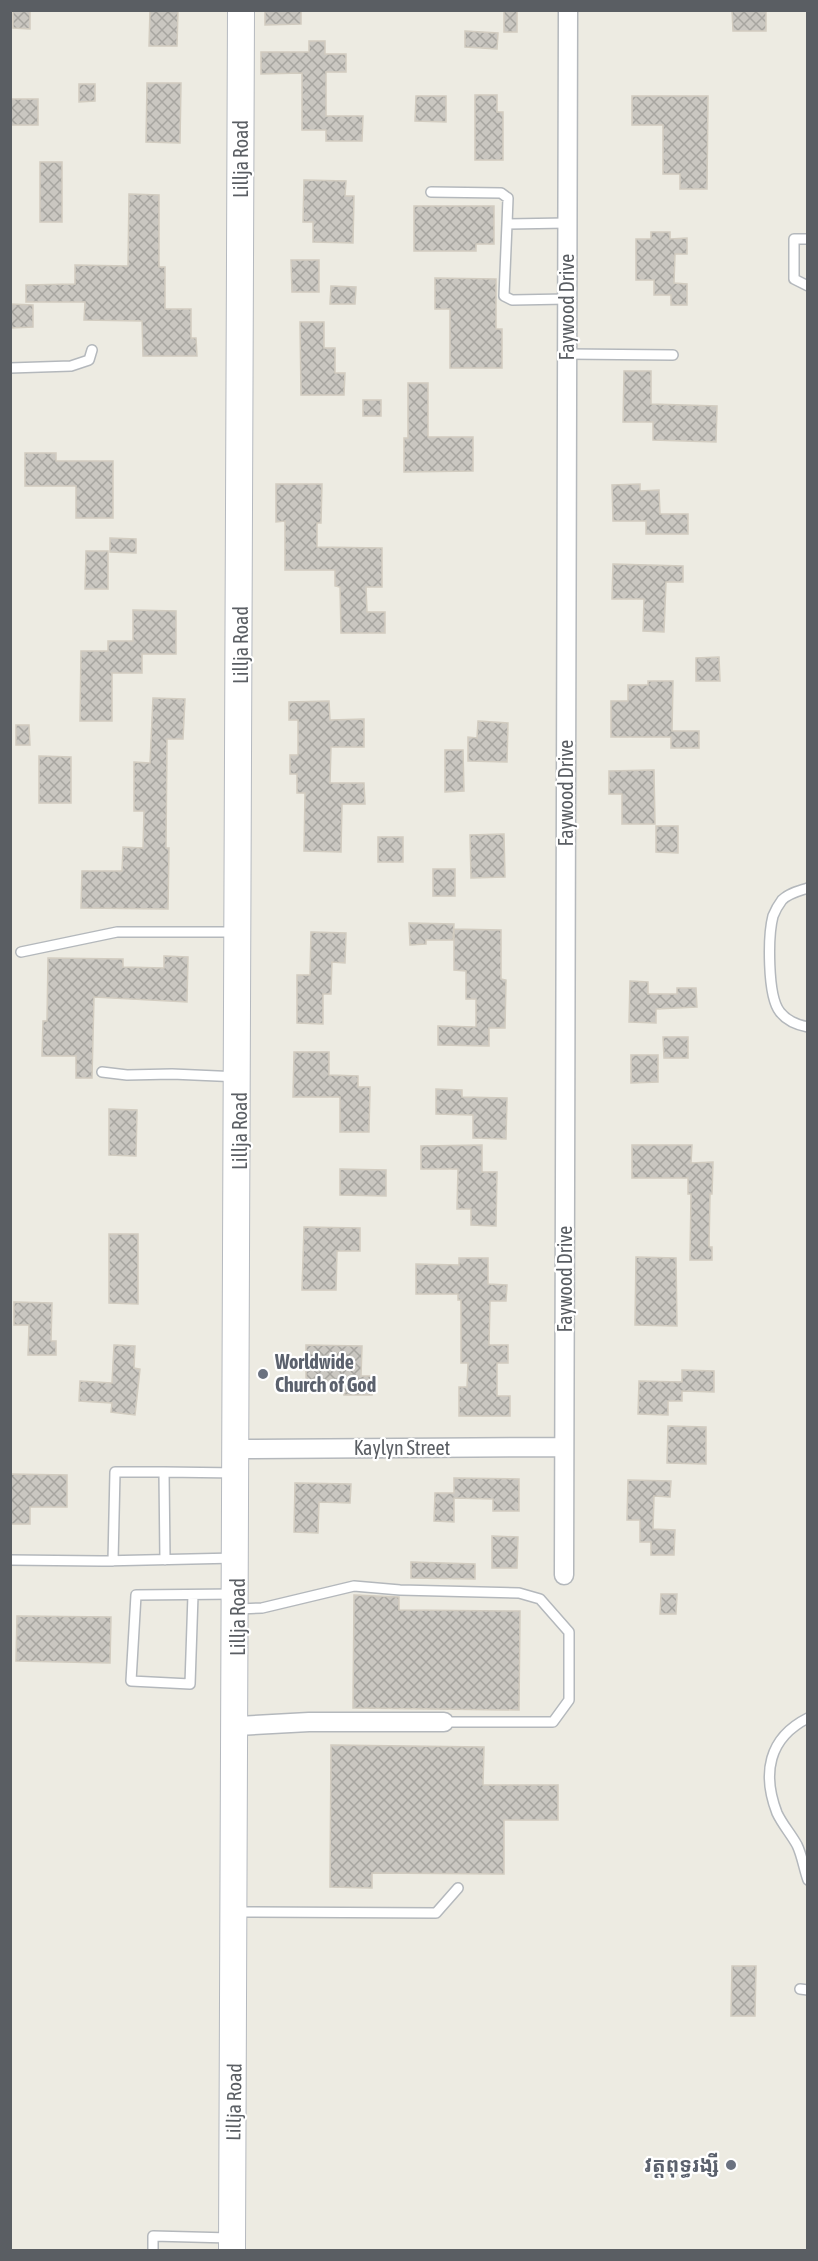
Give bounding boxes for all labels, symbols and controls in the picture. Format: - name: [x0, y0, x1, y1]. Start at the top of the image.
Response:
- street label: Lillja Road: [229, 120, 252, 198]
- street label: Faywood Drive: [555, 254, 578, 360]
- street label: Lillja Road: [229, 606, 252, 684]
- street label: Faywood Drive: [554, 740, 577, 846]
- street label: Lillja Road: [228, 1092, 251, 1170]
- street label: Faywood Drive: [553, 1226, 576, 1332]
- place label: Worldwide Church of God: [274, 1350, 376, 1396]
- marker: Worldwide Church of God: [256, 1367, 270, 1381]
- street label: Kaylyn Street: [354, 1436, 451, 1459]
- street label: Lillja Road: [226, 1578, 249, 1656]
- street label: Lillja Road: [221, 2063, 246, 2141]
- place label: វត្តពុទ្ធរង្សី: [644, 2152, 719, 2178]
- marker: វត្តពុទ្ធរង្សី: [724, 2158, 738, 2172]

